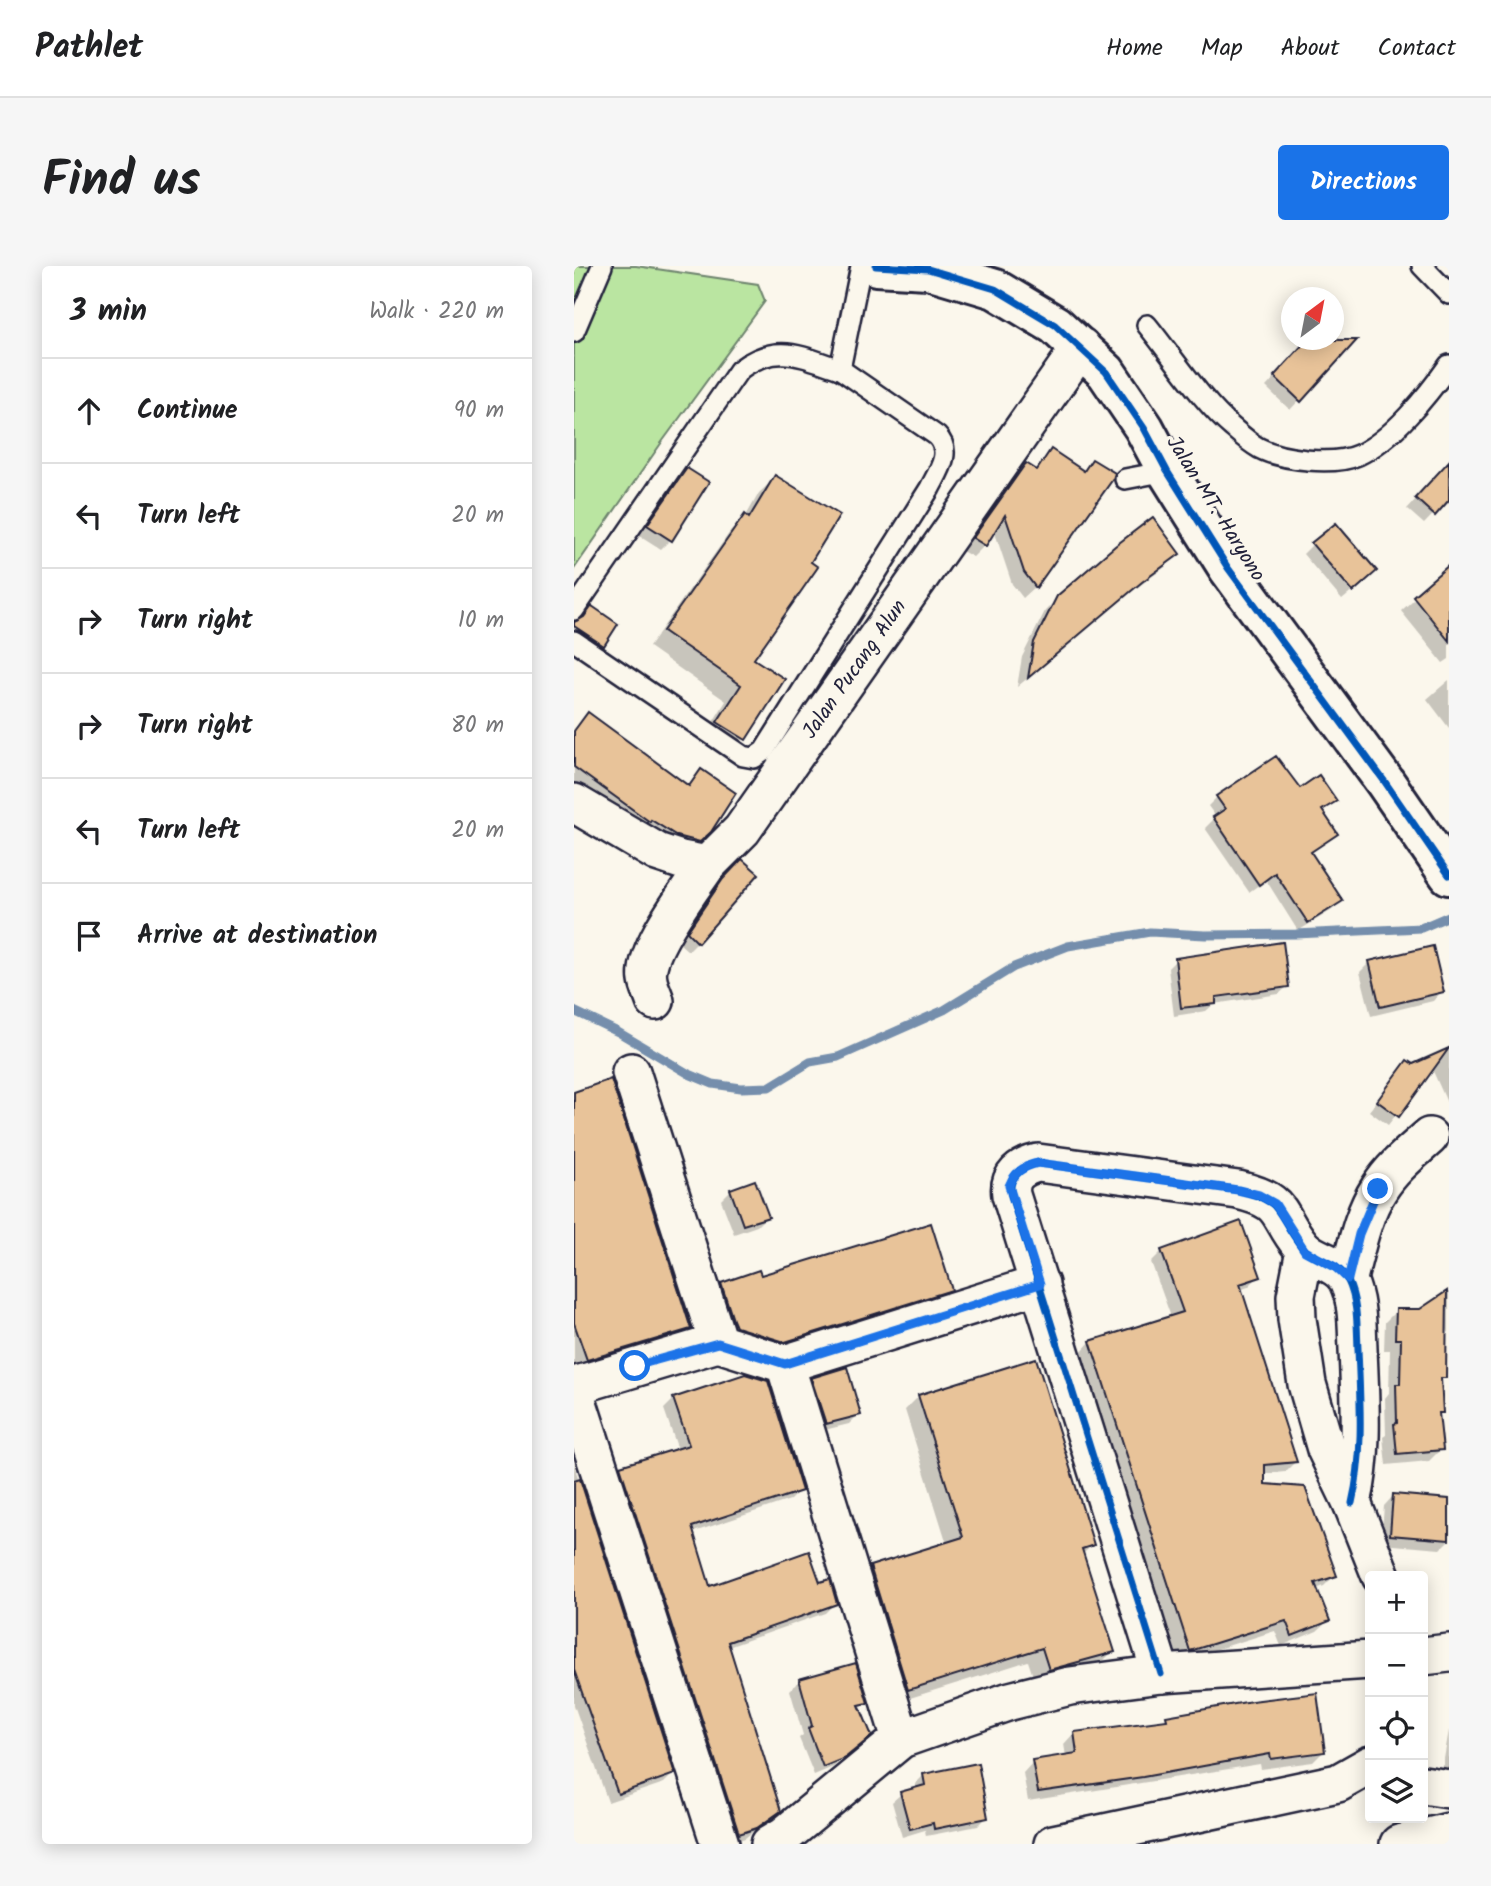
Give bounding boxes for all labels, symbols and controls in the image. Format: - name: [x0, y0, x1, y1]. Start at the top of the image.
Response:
- text: Pathlet: [35, 22, 143, 75]
- text: Home: [1106, 29, 1163, 68]
- text: Map: [1201, 29, 1243, 68]
- text: About: [1281, 29, 1339, 68]
- text: Contact: [1377, 29, 1456, 68]
- text: Find us: [42, 143, 200, 221]
- button: Directions: [1278, 145, 1449, 220]
- north arrow: [1281, 287, 1344, 350]
- text: 3 min: [70, 288, 147, 336]
- text: Walk · 220 m: [369, 294, 504, 330]
- text: Continue: [137, 390, 238, 432]
- icon: ahead: [70, 392, 108, 430]
- text: 90 m: [454, 393, 504, 429]
- street label: Jalan MT. Haryono: [1157, 430, 1273, 588]
- text: Turn left: [137, 495, 240, 537]
- icon: left: [70, 497, 108, 535]
- text: 20 m: [452, 498, 504, 534]
- street label: Jalan Pucang Alun: [794, 593, 915, 746]
- text: Turn right: [137, 600, 253, 642]
- icon: right: [70, 602, 108, 640]
- text: 10 m: [458, 603, 504, 639]
- text: Turn right: [137, 705, 253, 747]
- icon: right: [70, 707, 108, 745]
- text: 80 m: [451, 708, 504, 744]
- text: Turn left: [137, 810, 240, 852]
- icon: left: [70, 812, 108, 850]
- text: 20 m: [452, 813, 504, 849]
- text: Arrive at destination: [137, 915, 377, 957]
- icon: arrive: [70, 917, 108, 955]
- route end: [1362, 1173, 1393, 1204]
- route start: [619, 1350, 650, 1381]
- map controls: [1365, 1571, 1428, 1823]
- button: +: [1365, 1571, 1428, 1634]
- button: −: [1365, 1634, 1428, 1697]
- button: locate: [1365, 1697, 1428, 1760]
- button: layers: [1365, 1760, 1428, 1823]

